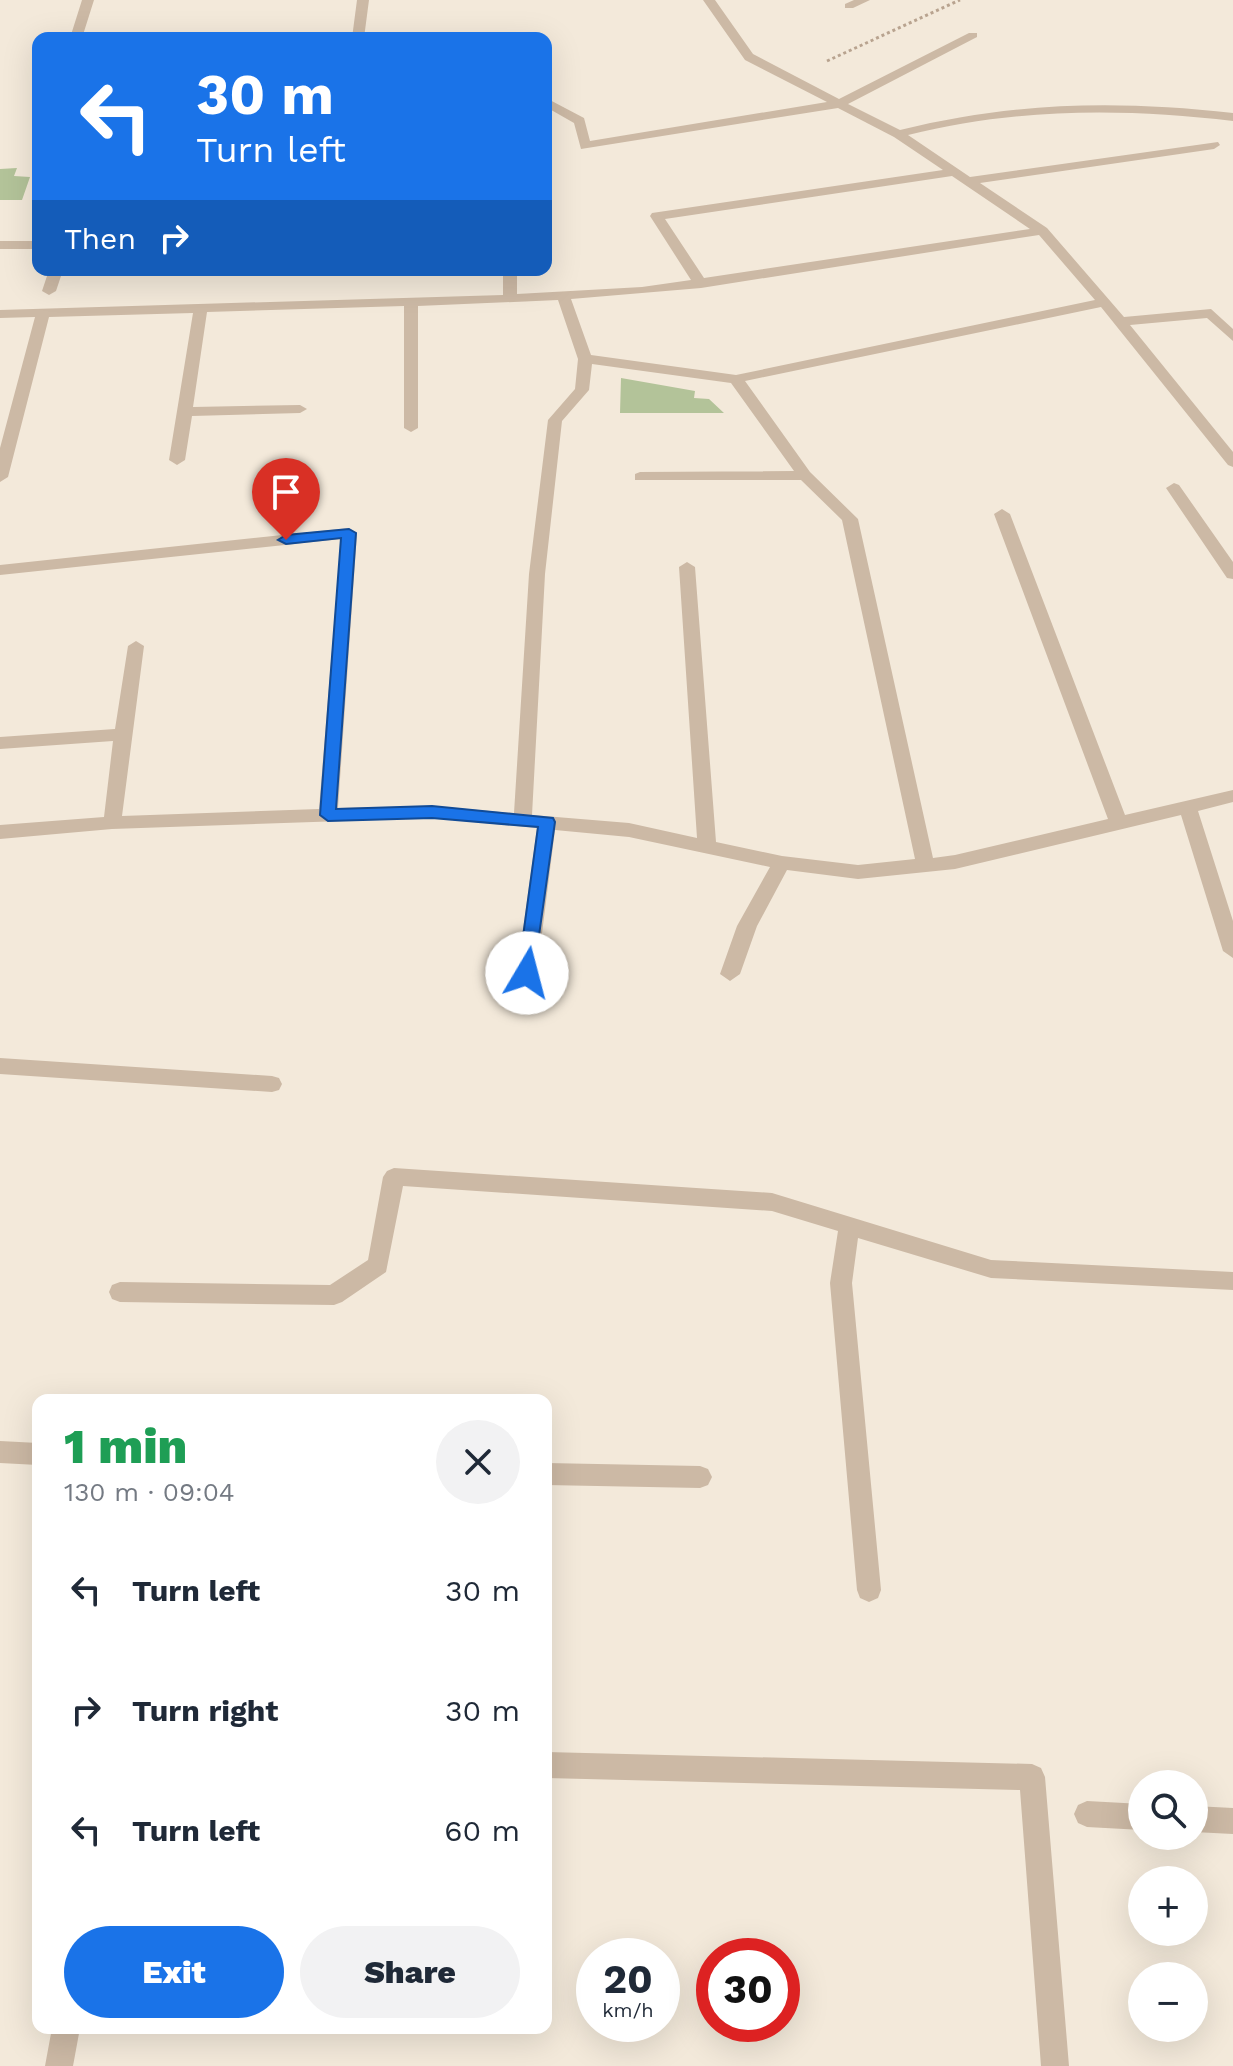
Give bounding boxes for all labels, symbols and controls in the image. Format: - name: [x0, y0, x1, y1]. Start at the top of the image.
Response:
- text: 30 m: [196, 62, 334, 128]
- icon: left: [64, 64, 168, 168]
- text: Turn left: [196, 129, 346, 171]
- icon: right: [152, 216, 196, 260]
- text: Then: [64, 221, 136, 256]
- pin: [252, 458, 320, 540]
- icon: arrive: [264, 470, 308, 514]
- position arrow: [485, 931, 569, 1015]
- text: 1 min: [64, 1418, 187, 1475]
- button: close: [436, 1420, 520, 1504]
- text: 130 m · 09:04: [64, 1477, 235, 1507]
- icon: left: [64, 1568, 108, 1612]
- text: Turn left: [132, 1573, 260, 1608]
- text: 30 m: [445, 1573, 520, 1608]
- icon: right: [64, 1688, 108, 1732]
- text: Turn right: [132, 1693, 278, 1728]
- text: 30 m: [445, 1693, 520, 1728]
- map controls: [1128, 1770, 1208, 2042]
- button: search: [1128, 1770, 1208, 1850]
- icon: left: [64, 1808, 108, 1852]
- text: Turn left: [132, 1813, 260, 1848]
- text: 60 m: [444, 1813, 520, 1848]
- button: +: [1128, 1866, 1208, 1946]
- button: Exit: [64, 1926, 284, 2018]
- button: Share: [300, 1926, 520, 2018]
- speed limit sign: 30: [696, 1938, 800, 2042]
- text: 20: [603, 1956, 653, 2003]
- button: −: [1128, 1962, 1208, 2042]
- text: km/h: [602, 1998, 654, 2022]

